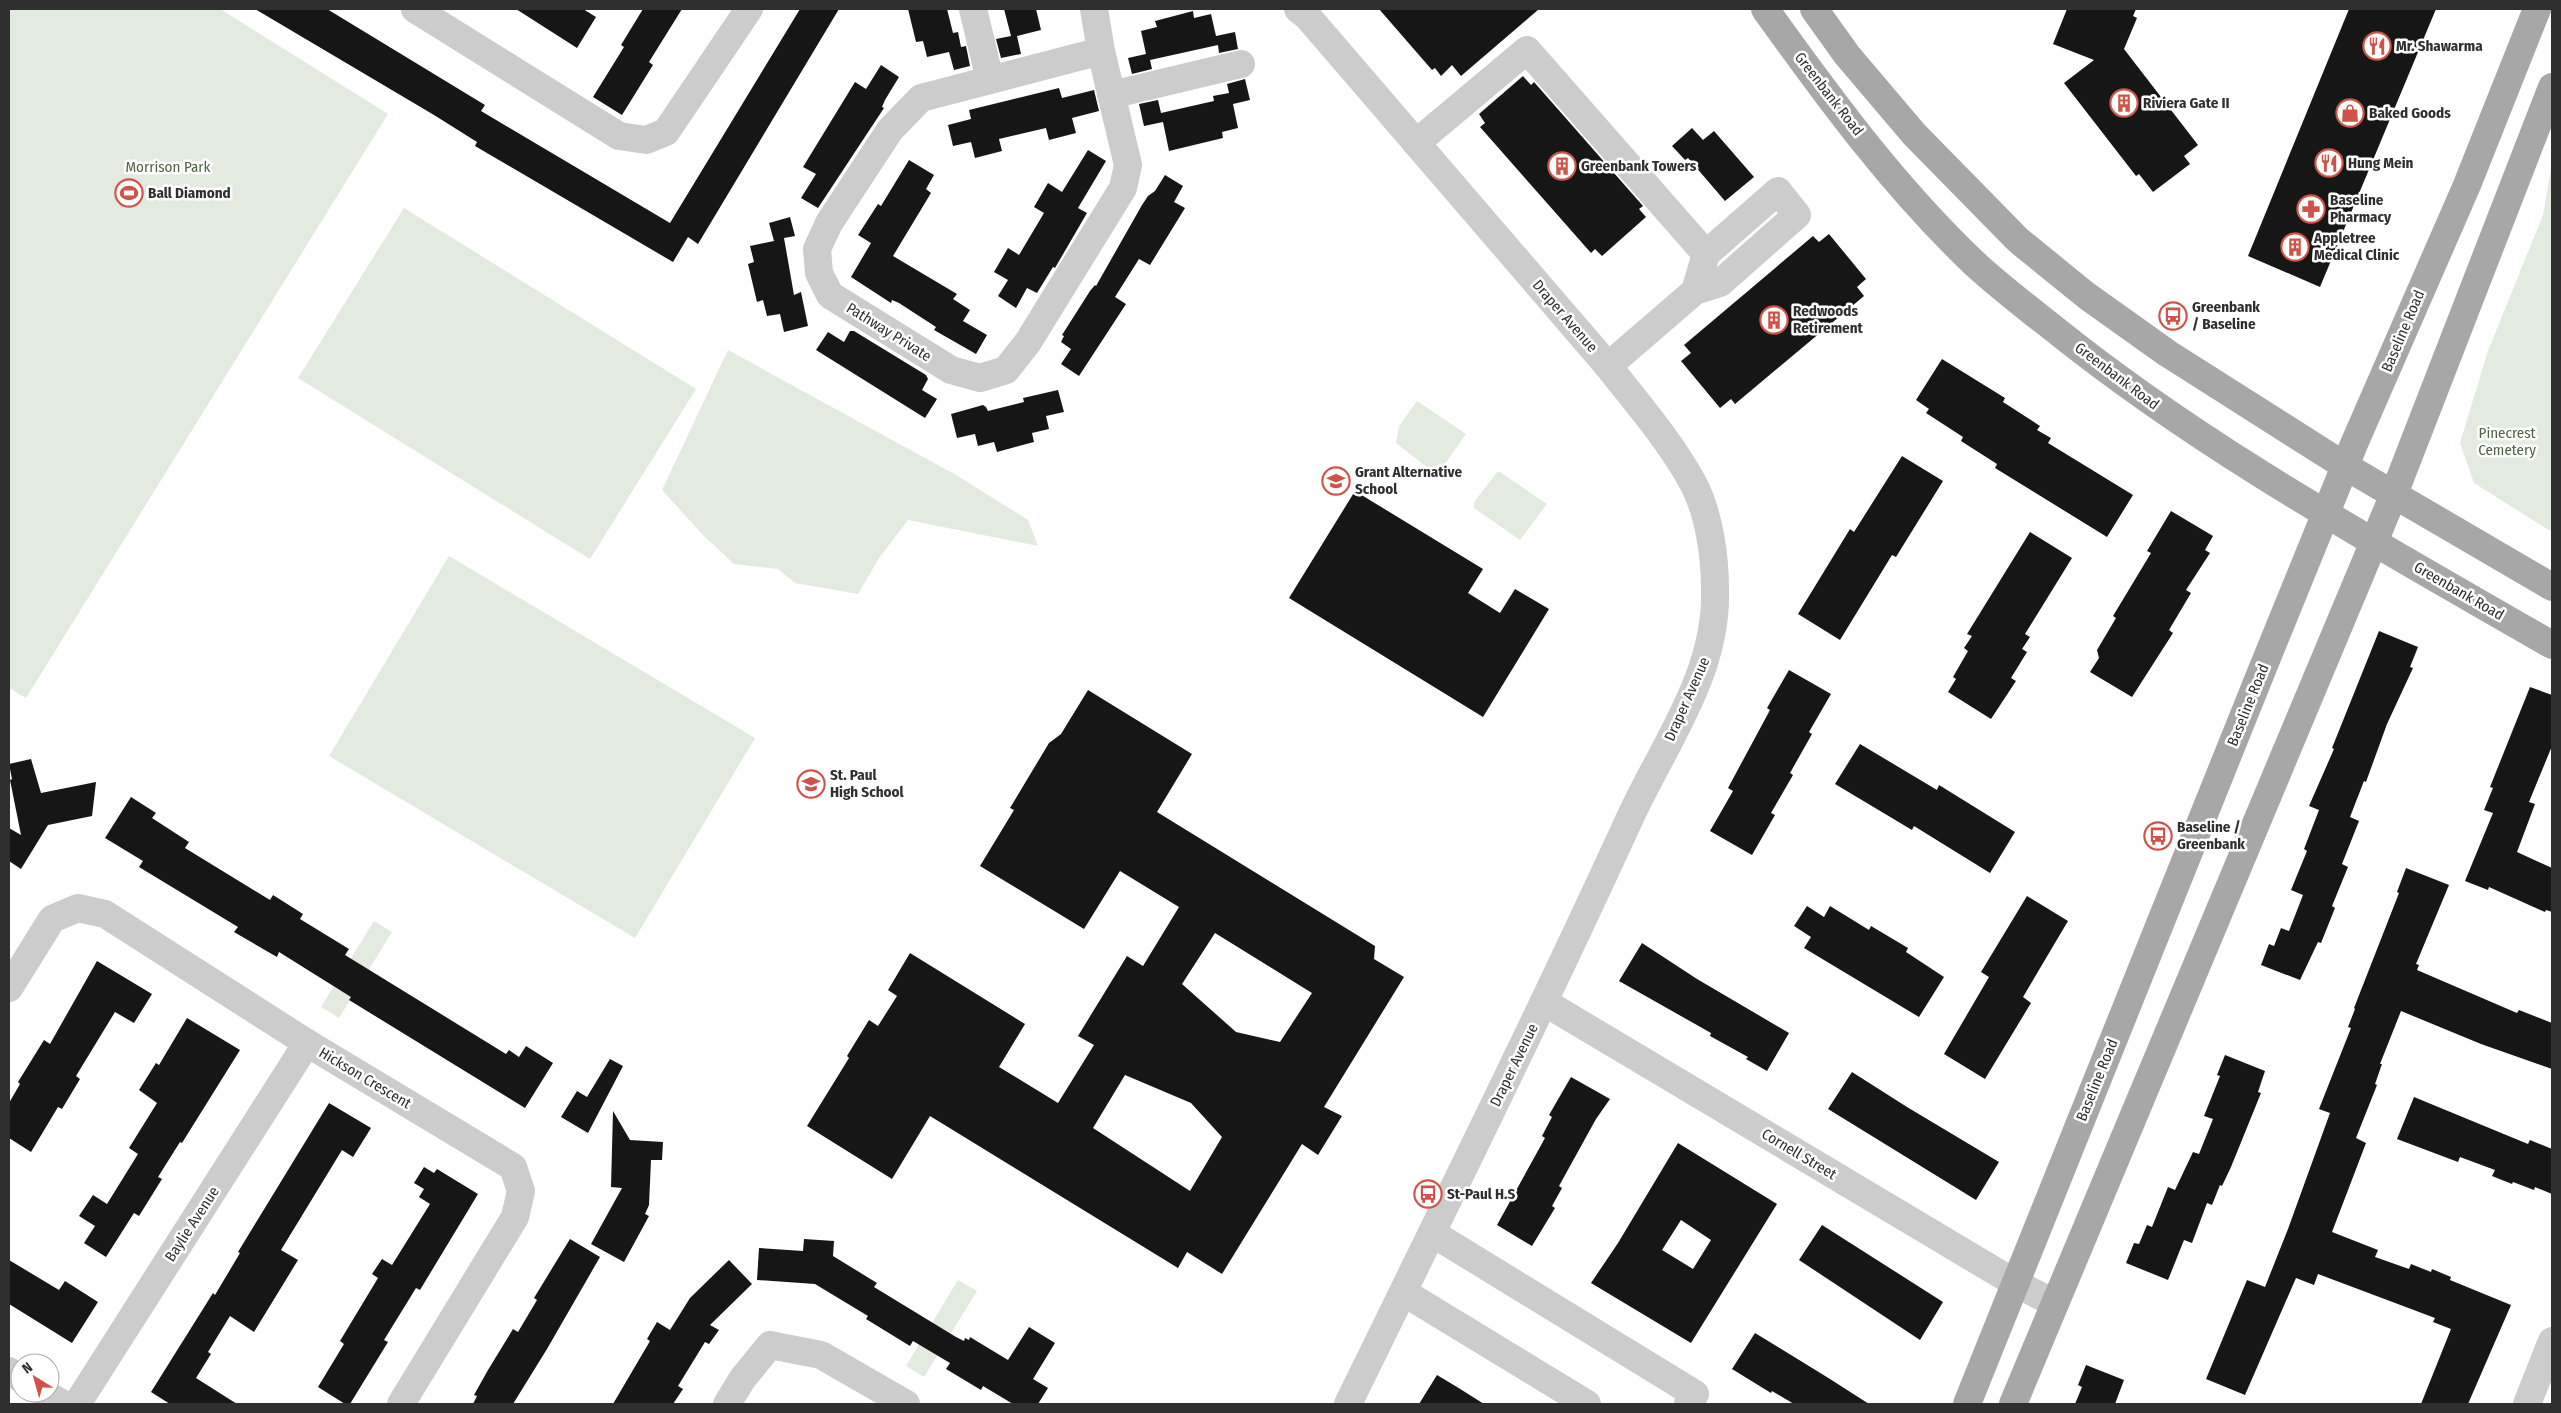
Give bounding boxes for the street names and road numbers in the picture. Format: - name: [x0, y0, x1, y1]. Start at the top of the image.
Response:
- street label: Greenbank Road: [1791, 49, 1867, 139]
- street label: Draper Avenue: [1529, 276, 1601, 356]
- street label: Baseline Road: [2378, 287, 2428, 375]
- street label: Pathway Private: [843, 299, 935, 365]
- street label: Greenbank Road: [2071, 338, 2163, 414]
- street label: Greenbank Road: [2411, 558, 2507, 624]
- street label: Draper Avenue: [1660, 654, 1714, 744]
- street label: Baseline Road: [2223, 661, 2273, 749]
- street label: Draper Avenue: [1486, 1021, 1542, 1109]
- street label: Baseline Road: [2072, 1036, 2122, 1124]
- street label: Hickson Crescent: [316, 1043, 414, 1113]
- street label: Cornell Street: [1758, 1125, 1840, 1183]
- street label: Baylie Avenue: [161, 1183, 223, 1265]

